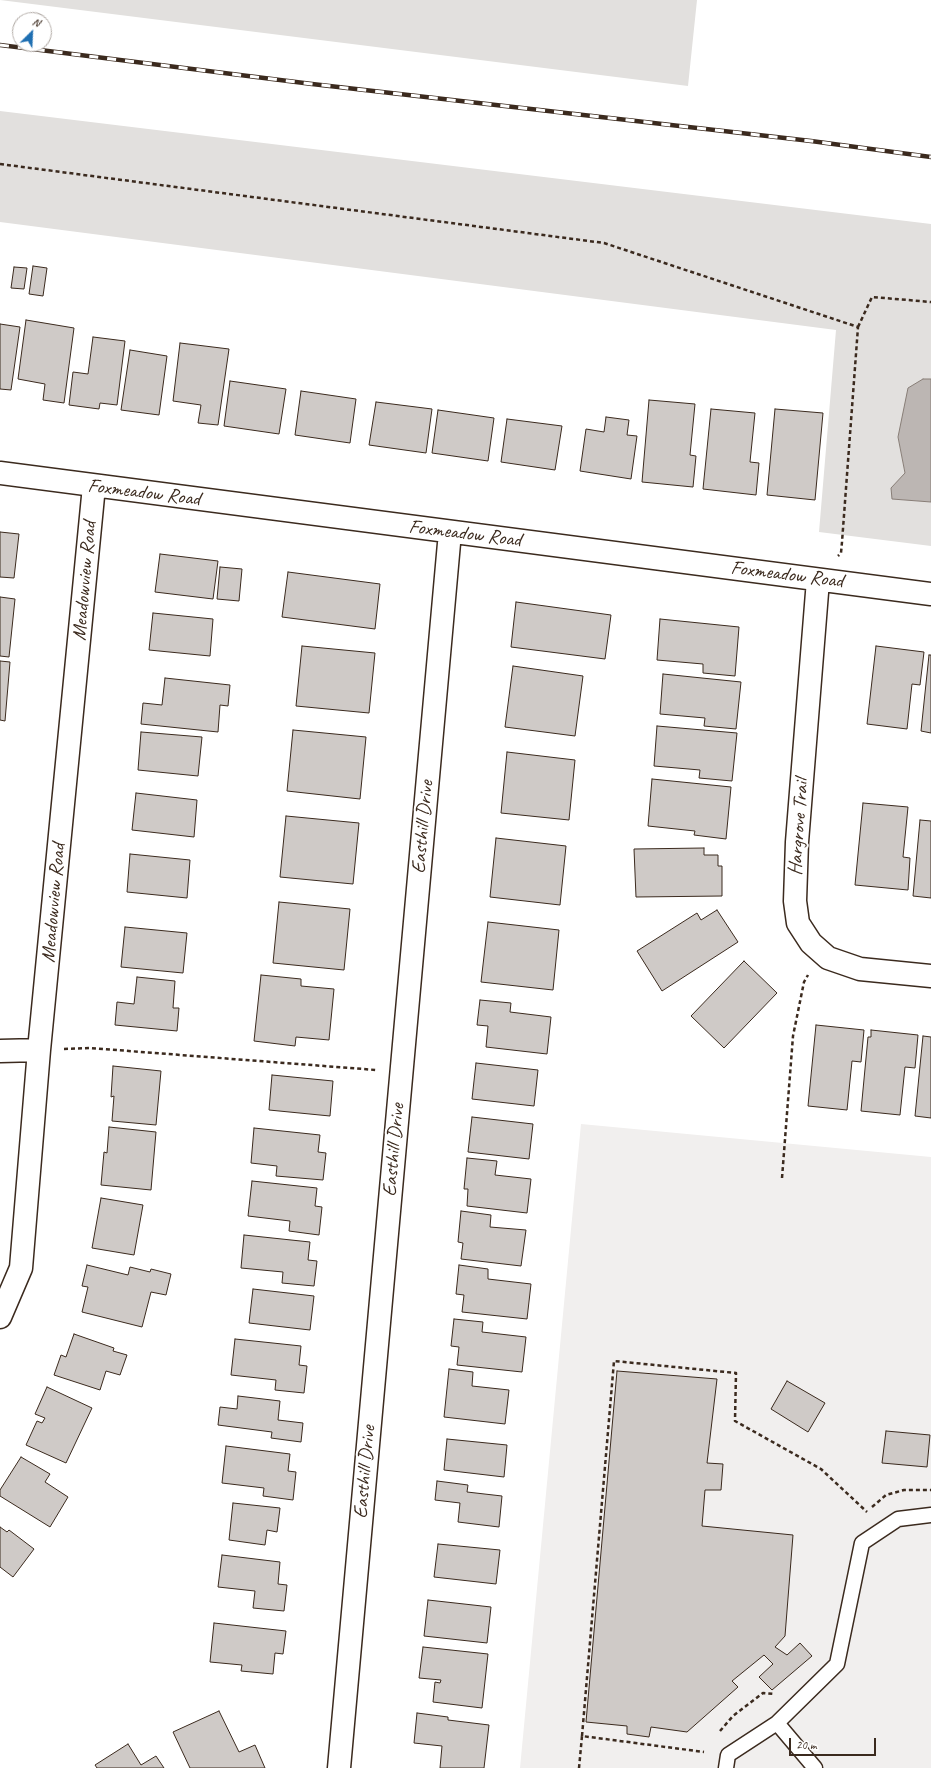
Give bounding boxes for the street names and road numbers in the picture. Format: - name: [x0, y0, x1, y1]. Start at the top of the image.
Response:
- street label: Foxmeadow Road: [86, 474, 202, 512]
- street label: Foxmeadow Road: [407, 515, 523, 553]
- street label: Meadowview Road: [68, 520, 102, 642]
- street label: Foxmeadow Road: [729, 556, 845, 594]
- street label: Hargrove Trail: [784, 778, 814, 876]
- street label: Easthill Drive: [407, 780, 439, 874]
- street label: Meadowview Road: [37, 842, 71, 964]
- street label: Easthill Drive: [378, 1103, 410, 1197]
- street label: Easthill Drive: [349, 1425, 381, 1519]

